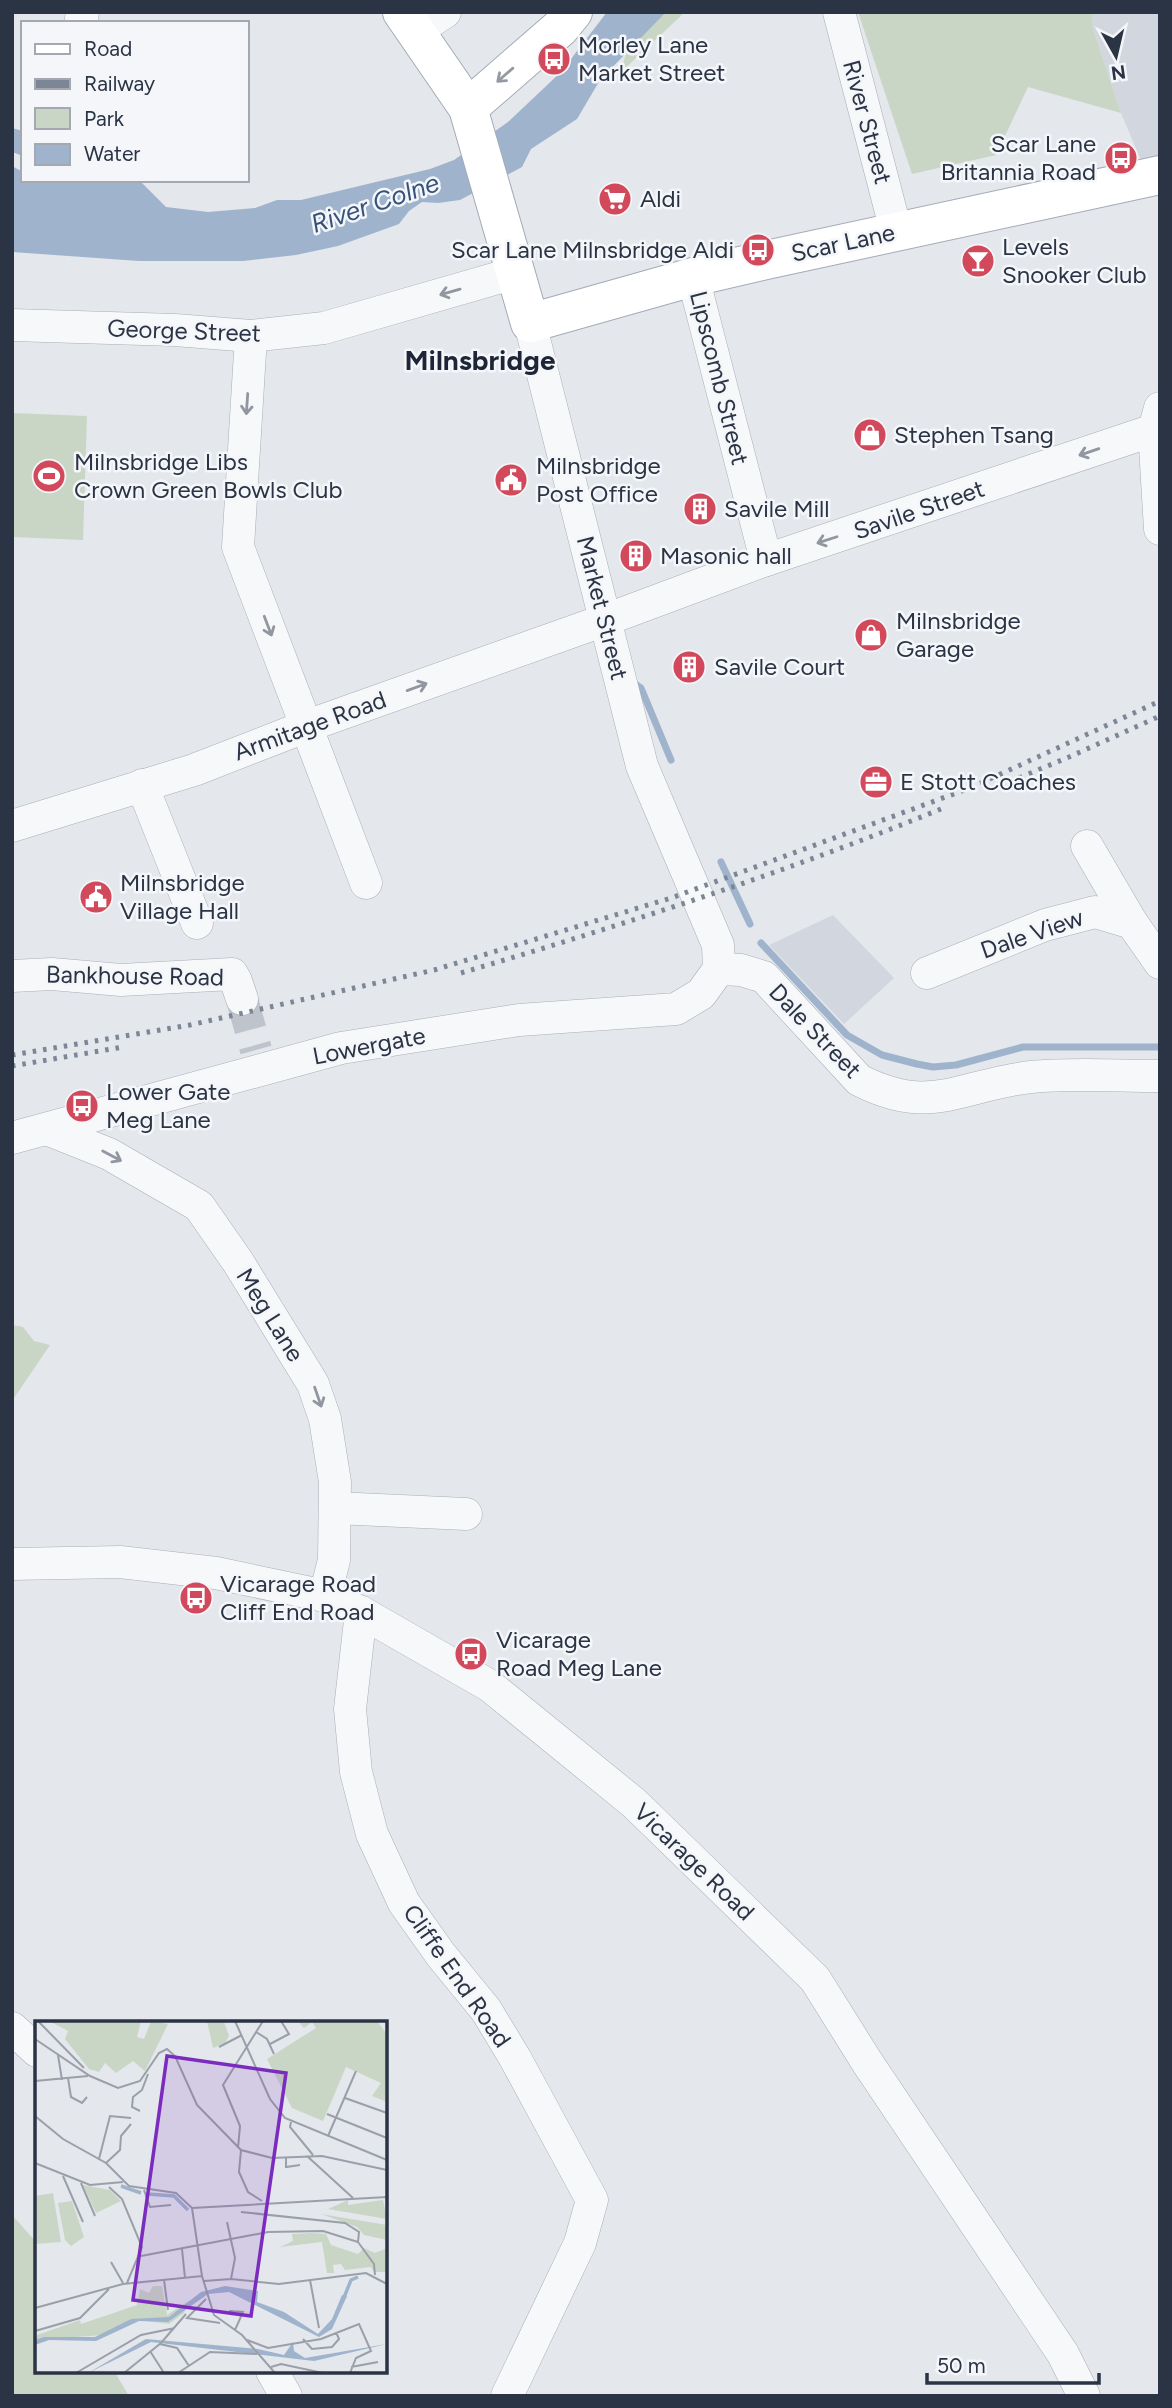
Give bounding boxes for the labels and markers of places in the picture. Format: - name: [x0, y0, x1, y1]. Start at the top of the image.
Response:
- place label: Morley Lane Market Street: [578, 30, 725, 87]
- bus stop icon: Morley Lane Market Street: [535, 40, 573, 78]
- place label: Scar Lane Britannia Road: [941, 129, 1096, 186]
- bus stop icon: Scar Lane Britannia Road: [1102, 139, 1140, 177]
- supermarket icon: Aldi: [596, 180, 634, 218]
- place label: Aldi: [640, 184, 681, 213]
- bus stop icon: Scar Lane Milnsbridge Aldi: [739, 231, 777, 269]
- place label: Levels Snooker Club: [1002, 232, 1147, 289]
- place label: Scar Lane Milnsbridge Aldi: [451, 235, 734, 264]
- bar icon: Levels Snooker Club: [959, 242, 997, 280]
- shop icon: Stephen Tsang: [851, 416, 889, 454]
- place label: Stephen Tsang: [894, 420, 1054, 449]
- place label: Milnsbridge Libs Crown Green Bowls Club: [74, 447, 343, 504]
- place label: Milnsbridge Post Office: [536, 451, 661, 508]
- sports icon: Milnsbridge Libs Crown Green Bowls Club: [30, 457, 68, 495]
- public building icon: Milnsbridge Post Office: [492, 461, 530, 499]
- building icon: Savile Mill: [681, 490, 719, 528]
- place label: Savile Mill: [724, 494, 830, 523]
- building icon: Masonic hall: [617, 537, 655, 575]
- place label: Masonic hall: [660, 541, 792, 570]
- place label: Milnsbridge Garage: [896, 606, 1021, 663]
- shop icon: Milnsbridge Garage: [852, 616, 890, 654]
- building icon: Savile Court: [670, 648, 708, 686]
- place label: Savile Court: [714, 652, 845, 681]
- office icon: E Stott Coaches: [857, 763, 895, 801]
- place label: E Stott Coaches: [900, 767, 1076, 796]
- place label: Milnsbridge Village Hall: [120, 868, 245, 925]
- public building icon: Milnsbridge Village Hall: [77, 878, 115, 916]
- place label: Lower Gate Meg Lane: [106, 1077, 230, 1134]
- bus stop icon: Lower Gate Meg Lane: [63, 1087, 101, 1125]
- place label: Vicarage Road Cliff End Road: [220, 1569, 376, 1626]
- bus stop icon: Vicarage Road Cliff End Road: [177, 1579, 215, 1617]
- place label: Vicarage Road Meg Lane: [496, 1625, 662, 1682]
- bus stop icon: Vicarage Road Meg Lane: [452, 1635, 490, 1673]

